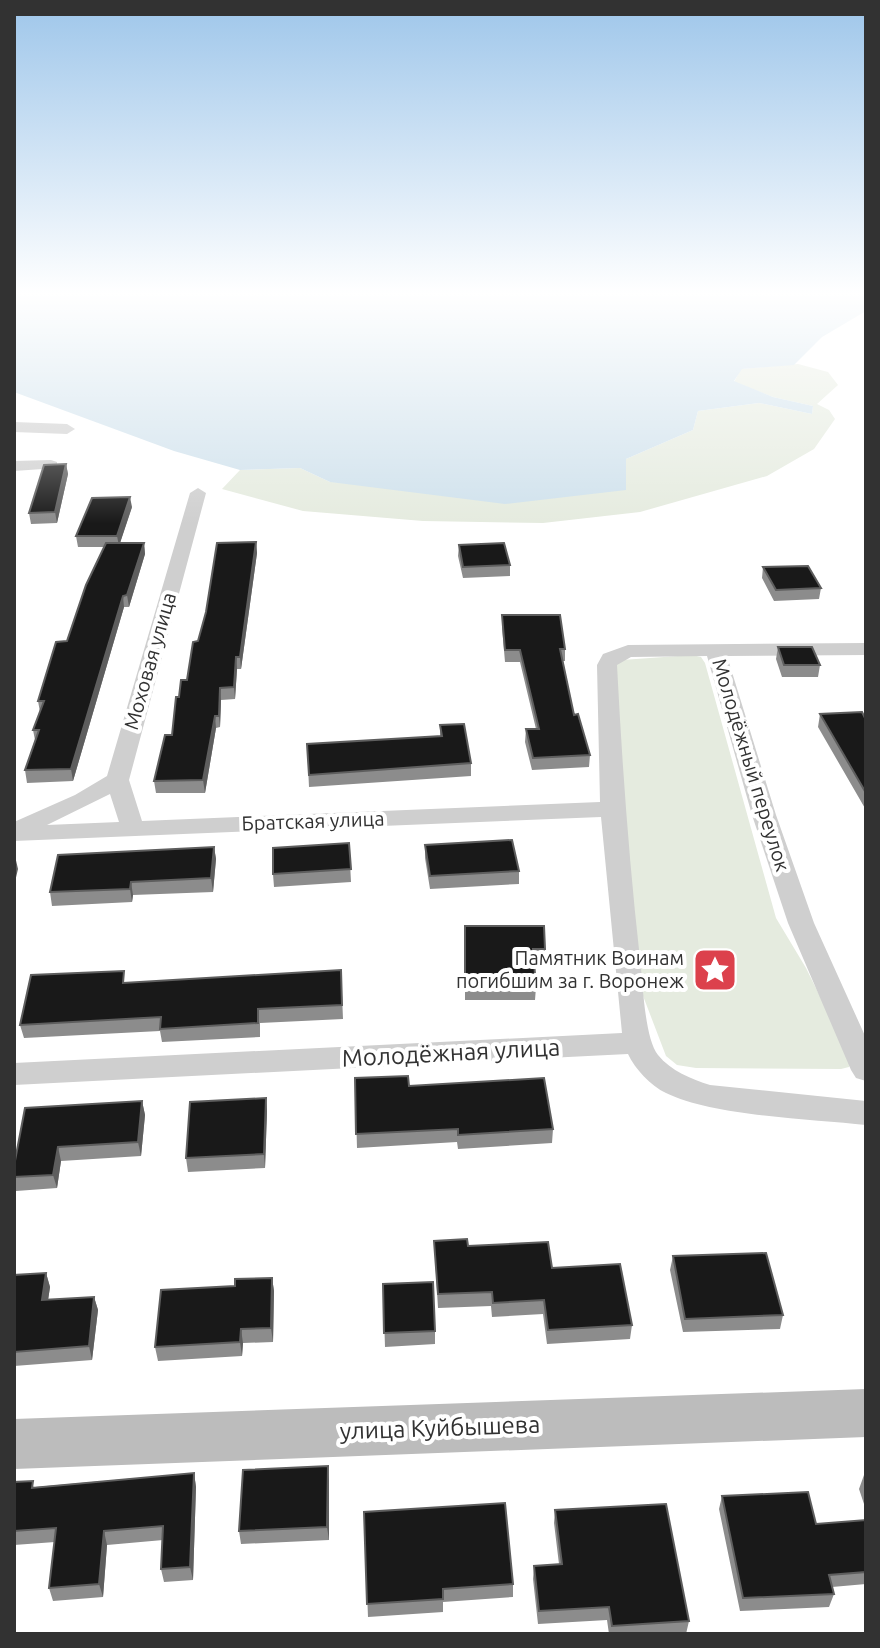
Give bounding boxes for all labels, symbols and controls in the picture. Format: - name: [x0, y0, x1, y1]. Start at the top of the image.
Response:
- street label: Моховая улица: [119, 590, 180, 732]
- street label: Молодёжный переулок: [708, 656, 795, 874]
- street label: Братская улица: [241, 807, 385, 834]
- place label: Памятник Воинам погибшим за г. Воронеж: [456, 946, 684, 992]
- place icon: Памятник Воинам погибшим за г. Воронеж: [691, 946, 739, 994]
- street label: Молодёжная улица: [341, 1033, 561, 1072]
- street label: улица Куйбышева: [339, 1411, 541, 1444]

